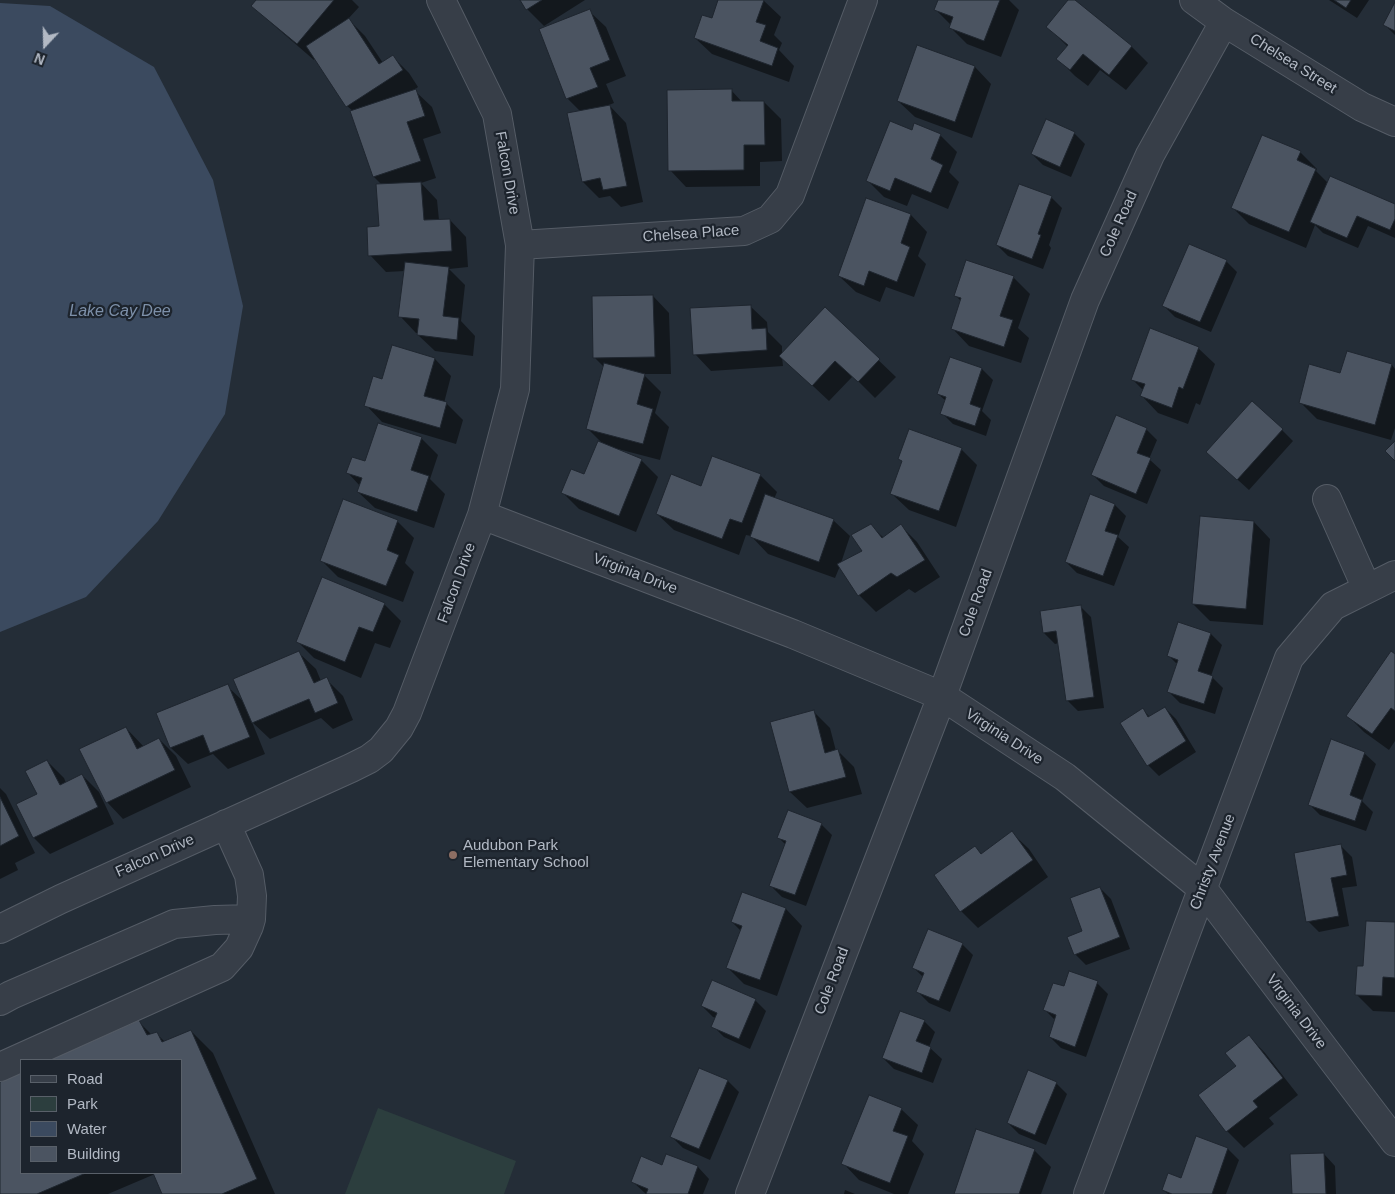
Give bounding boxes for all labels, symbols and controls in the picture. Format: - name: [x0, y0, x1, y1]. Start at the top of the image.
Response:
- north arrow: [20, 20, 70, 70]
- street label: Chelsea Street: [1246, 30, 1340, 98]
- text: N: [32, 50, 47, 68]
- street label: Falcon Drive: [491, 130, 523, 216]
- street label: Cole Road: [1096, 188, 1142, 260]
- street label: Chelsea Place: [642, 222, 740, 246]
- water label: Lake Cay Dee: [69, 302, 171, 322]
- street label: Falcon Drive: [434, 540, 480, 626]
- street label: Virginia Drive: [590, 550, 680, 598]
- street label: Cole Road: [955, 567, 997, 639]
- street label: Virginia Drive: [962, 705, 1046, 769]
- street label: Christy Avenue: [1186, 811, 1240, 913]
- street label: Falcon Drive: [113, 831, 197, 881]
- place label: Audubon Park Elementary School: [463, 837, 589, 872]
- marker: Audubon Park Elementary School: [447, 849, 459, 861]
- street label: Cole Road: [811, 945, 853, 1017]
- street label: Virginia Drive: [1262, 971, 1330, 1053]
- legend: [20, 1059, 182, 1174]
- text: Road: [67, 1070, 103, 1087]
- text: Park: [67, 1095, 98, 1112]
- text: Water: [67, 1120, 106, 1137]
- text: Building: [67, 1145, 120, 1162]

